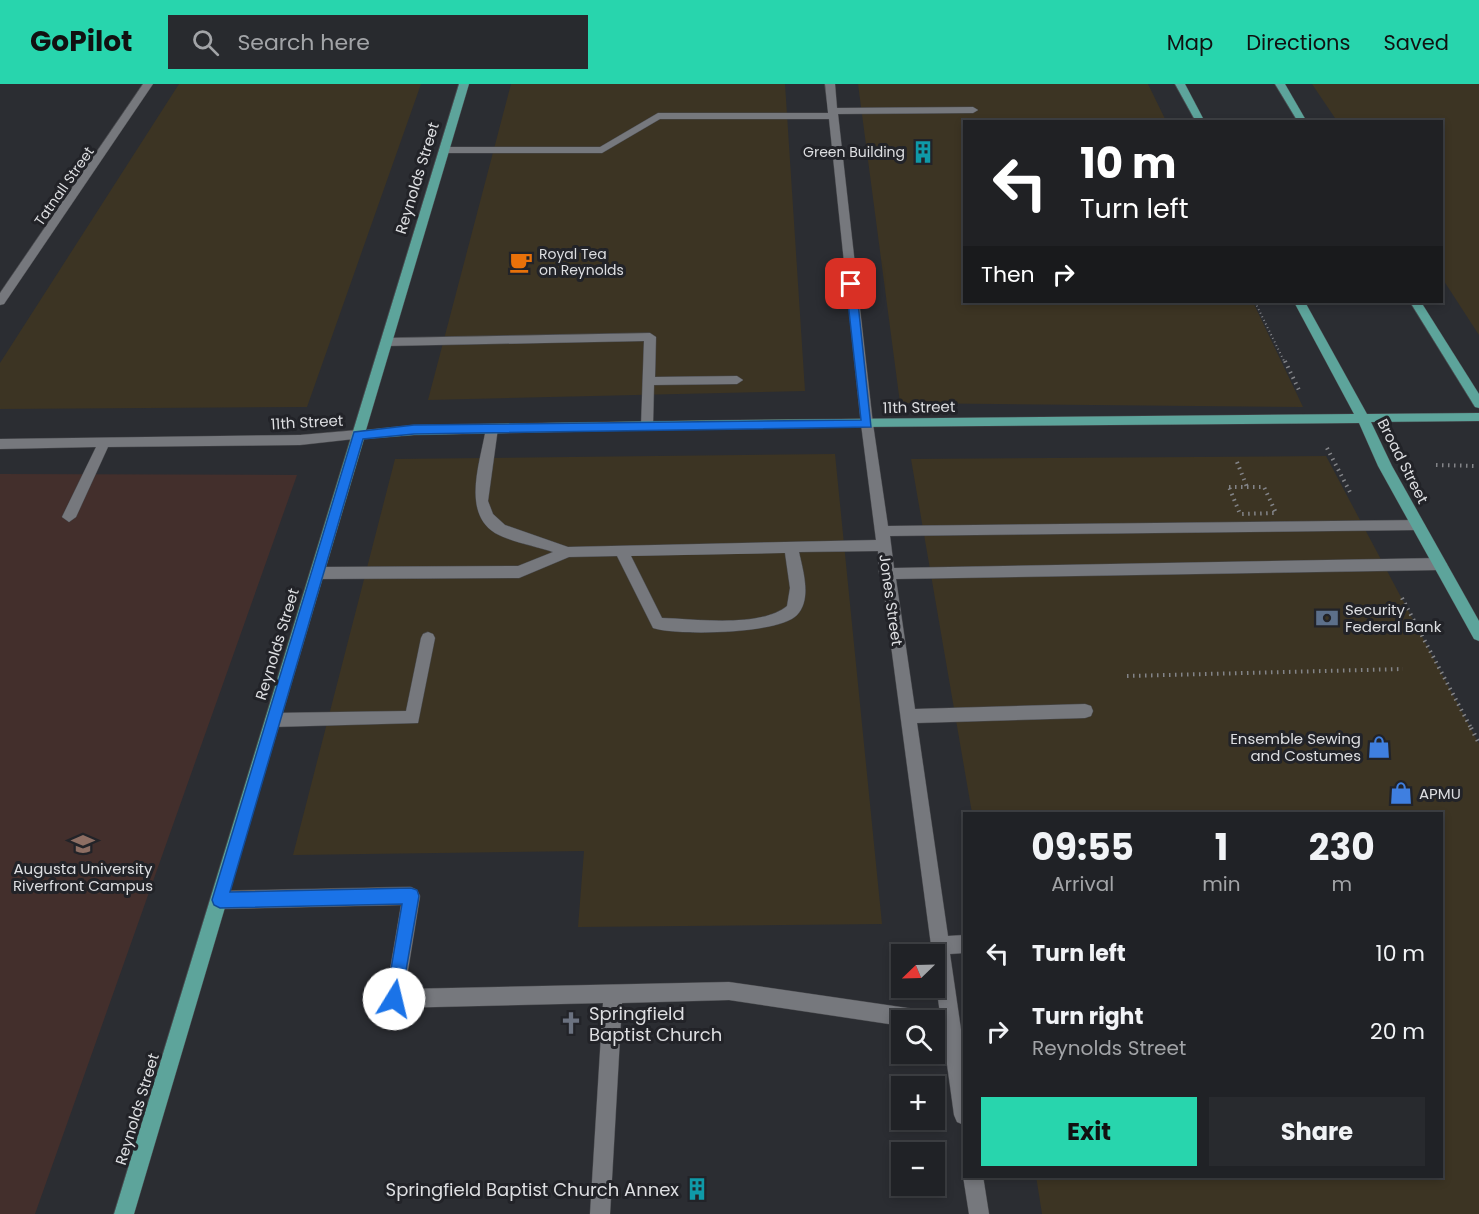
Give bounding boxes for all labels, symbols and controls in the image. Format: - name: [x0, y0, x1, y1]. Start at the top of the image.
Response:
- search box: [168, 15, 588, 69]
- text: GoPilot: [30, 22, 132, 61]
- icon: search: [189, 26, 222, 59]
- text: Search here: [237, 27, 370, 58]
- text: Map: [1167, 28, 1213, 57]
- text: Directions: [1246, 28, 1350, 57]
- text: Saved: [1383, 28, 1449, 57]
- street label: Reynolds Street: [390, 120, 444, 236]
- text: 10 m: [1080, 134, 1177, 193]
- building icon: Green Building: [910, 139, 936, 165]
- place label: Green Building: [803, 142, 905, 162]
- street label: Tatnall Street: [29, 143, 99, 229]
- icon: left: [981, 144, 1059, 222]
- text: Turn left: [1080, 190, 1189, 227]
- place label: Royal Tea on Reynolds: [539, 244, 624, 280]
- cafe icon: Royal Tea on Reynolds: [508, 249, 534, 275]
- pin: [825, 258, 876, 309]
- icon: right: [1047, 258, 1080, 291]
- text: Then: [981, 259, 1035, 290]
- icon: arrive: [834, 267, 867, 300]
- street label: 11th Street: [883, 396, 955, 418]
- street label: 11th Street: [270, 410, 344, 434]
- street label: Broad Street: [1373, 415, 1433, 507]
- street label: Jones Street: [874, 553, 908, 647]
- street label: Reynolds Street: [250, 586, 304, 702]
- place label: Security Federal Bank: [1345, 599, 1442, 637]
- bank icon: Security Federal Bank: [1314, 605, 1340, 631]
- place label: Ensemble Sewing and Costumes: [1230, 728, 1361, 766]
- shop icon: Ensemble Sewing and Costumes: [1366, 734, 1392, 760]
- shop icon: APMU: [1388, 780, 1414, 806]
- place label: APMU: [1419, 783, 1461, 804]
- text: 09:55: [1031, 822, 1134, 873]
- text: 1: [1215, 822, 1228, 873]
- text: 230: [1309, 822, 1375, 873]
- school or university icon: Augusta University Riverfront Campus: [70, 831, 96, 857]
- place label: Augusta University Riverfront Campus: [13, 858, 153, 896]
- text: Arrival: [1051, 870, 1114, 898]
- text: min: [1202, 870, 1241, 898]
- text: m: [1331, 870, 1352, 898]
- icon: left: [981, 937, 1014, 970]
- text: Turn left: [1032, 938, 1126, 969]
- text: 10 m: [1376, 938, 1425, 969]
- north arrow: [891, 944, 945, 998]
- map controls: [891, 944, 945, 1196]
- position arrow: [362, 967, 426, 1031]
- place label: Springfield Baptist Church: [589, 1001, 722, 1047]
- text: Turn right: [1032, 1001, 1143, 1032]
- church icon: Springfield Baptist Church: [558, 1010, 584, 1036]
- button: search: [891, 1010, 945, 1064]
- icon: right: [981, 1015, 1014, 1048]
- text: 20 m: [1370, 1016, 1425, 1047]
- text: Reynolds Street: [1032, 1034, 1186, 1062]
- street label: Reynolds Street: [110, 1051, 164, 1167]
- button: +: [891, 1076, 945, 1130]
- button: Exit: [981, 1097, 1197, 1166]
- button: Share: [1209, 1097, 1425, 1166]
- button: −: [891, 1142, 945, 1196]
- building icon: Springfield Baptist Church Annex: [684, 1176, 710, 1202]
- place label: Springfield Baptist Church Annex: [386, 1177, 679, 1202]

